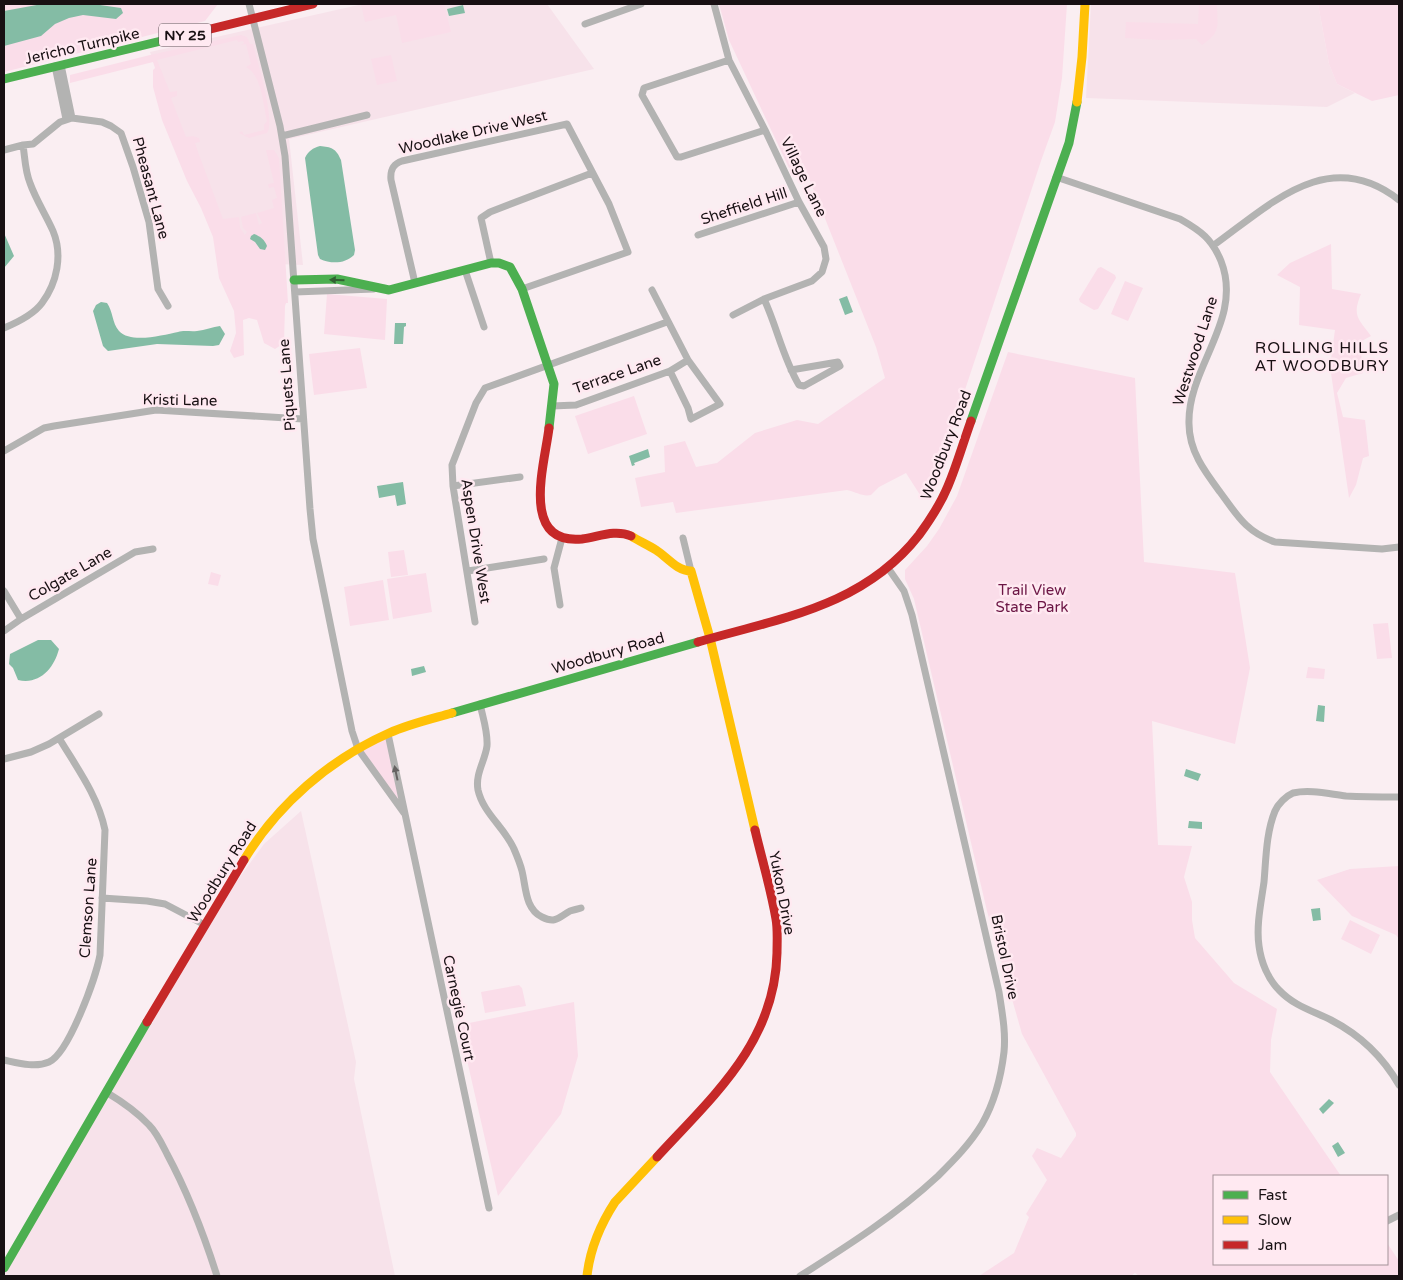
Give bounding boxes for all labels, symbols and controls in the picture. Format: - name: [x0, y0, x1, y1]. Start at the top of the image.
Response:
- street label: Jericho Turnpike: [23, 24, 141, 68]
- road number: NY 25: [159, 24, 211, 46]
- street label: Woodlake Drive West: [397, 106, 549, 158]
- street label: Village Lane: [777, 134, 831, 220]
- street label: Pheasant Lane: [129, 135, 173, 241]
- street label: Sheffield Hill: [698, 184, 790, 228]
- one-way arrow: [329, 275, 345, 283]
- street label: Westwood Lane: [1169, 294, 1221, 408]
- street label: Piquets Lane: [275, 338, 299, 432]
- district label: ROLLING HILLS AT WOODBURY: [1255, 338, 1389, 376]
- street label: Terrace Lane: [571, 351, 663, 397]
- street label: Woodbury Road: [917, 388, 975, 502]
- street label: Kristi Lane: [142, 390, 218, 410]
- street label: Aspen Drive West: [457, 477, 495, 605]
- street label: Colgate Lane: [25, 543, 115, 605]
- park label: Trail View State Park: [996, 581, 1068, 616]
- street label: Woodbury Road: [550, 628, 666, 678]
- one-way arrow: [392, 766, 400, 781]
- street label: Woodbury Road: [184, 818, 260, 926]
- street label: Yukon Drive: [765, 850, 799, 936]
- street label: Clemson Lane: [76, 857, 100, 959]
- street label: Bristol Drive: [987, 913, 1023, 1001]
- street label: Carnegie Court: [439, 953, 479, 1063]
- legend: [1213, 1175, 1388, 1265]
- text: Fast: [1258, 1186, 1288, 1204]
- text: Slow: [1258, 1211, 1292, 1229]
- text: Jam: [1258, 1236, 1287, 1254]

